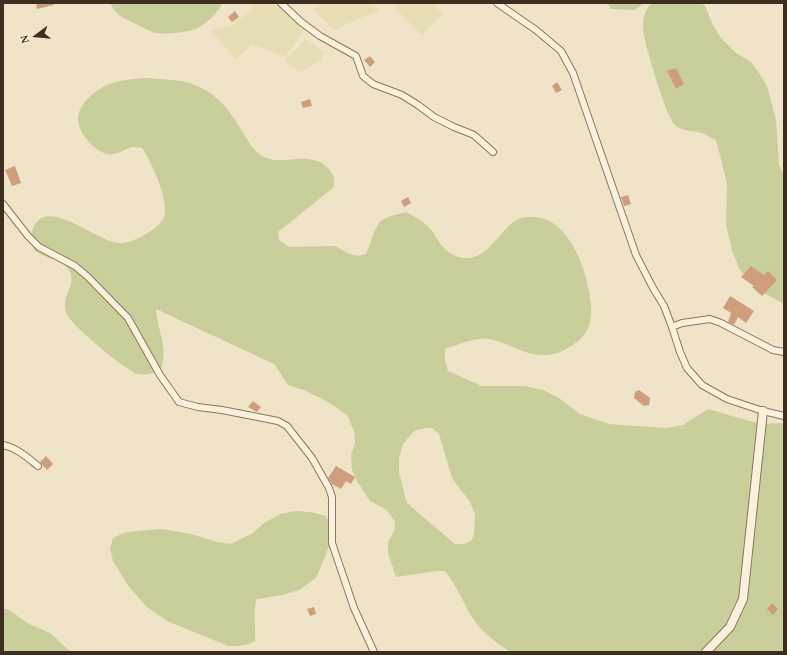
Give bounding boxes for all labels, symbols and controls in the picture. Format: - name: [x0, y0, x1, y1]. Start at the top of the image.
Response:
- north arrow: [16, 16, 56, 56]
- text: N: [18, 34, 31, 45]

